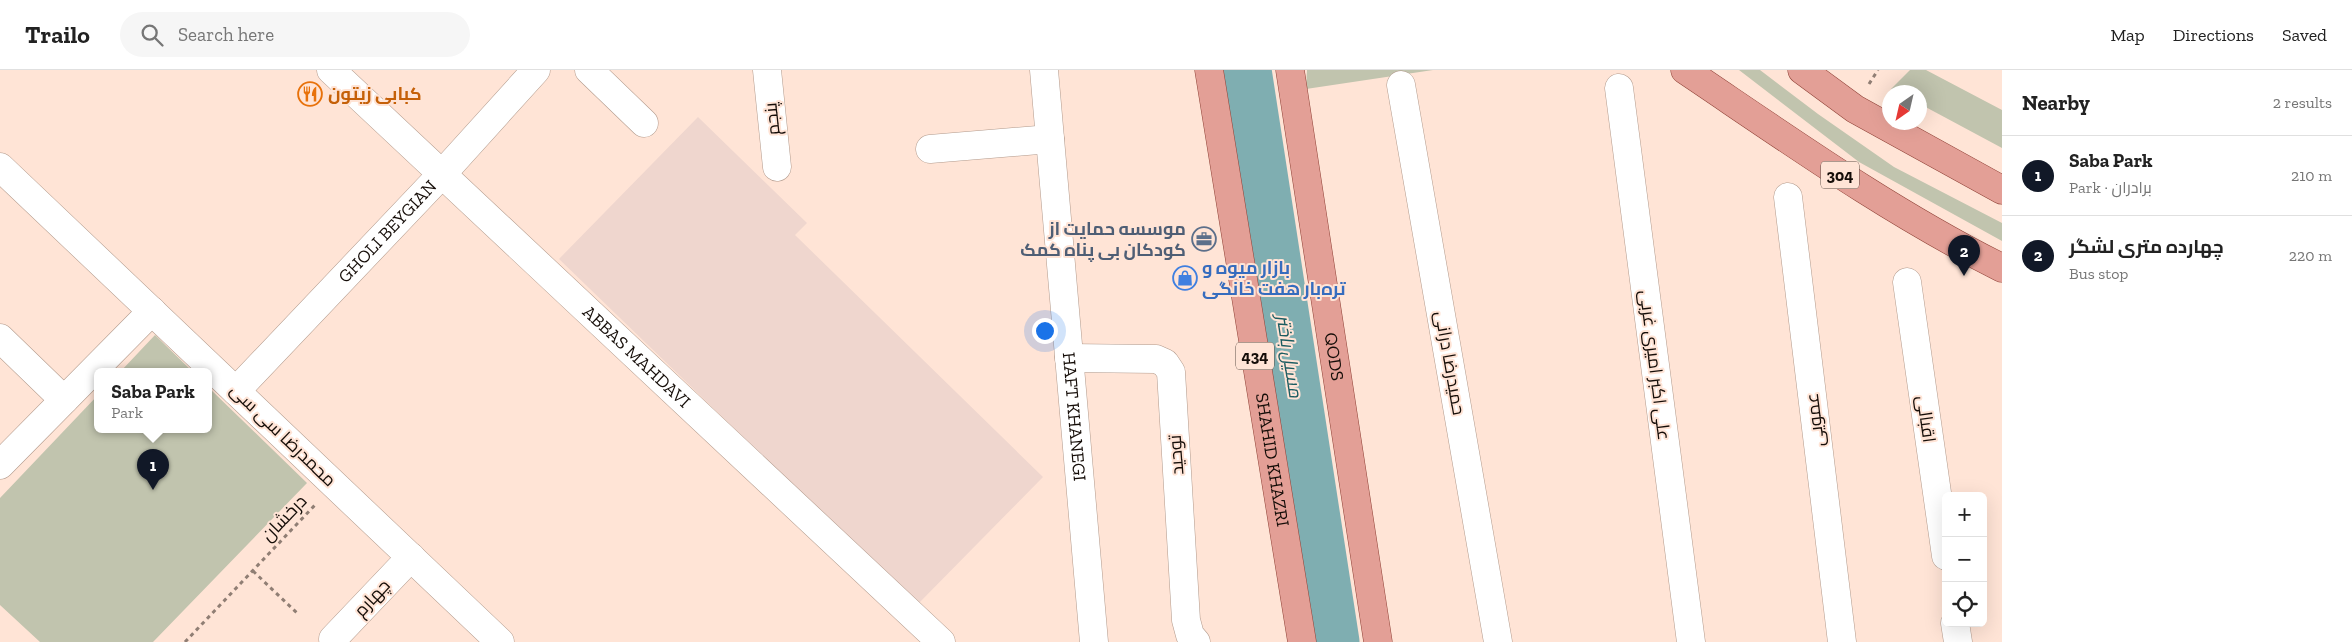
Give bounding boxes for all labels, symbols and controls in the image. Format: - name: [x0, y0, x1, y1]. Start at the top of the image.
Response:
- search box: [120, 12, 470, 57]
- text: Trailo: [25, 20, 90, 49]
- icon: search: [138, 21, 166, 49]
- text: Search here: [178, 23, 274, 46]
- text: Map: [2110, 24, 2145, 46]
- text: Directions: [2173, 24, 2254, 46]
- text: Saved: [2282, 24, 2327, 46]
- restaurant icon: کبابی زیتون: [297, 81, 323, 107]
- place label: کبابی زیتون: [328, 83, 422, 105]
- north arrow: [1882, 85, 1927, 130]
- text: Nearby: [2022, 90, 2090, 115]
- text: 2 results: [2273, 93, 2332, 112]
- street label: پنجم: [759, 101, 786, 136]
- text: Saba Park: [2069, 149, 2152, 172]
- road number: 304: [1821, 162, 1859, 188]
- text: 1: [2035, 166, 2041, 185]
- text: 210 m: [2291, 166, 2332, 185]
- street label: GHOLI BEYGIAN: [334, 175, 441, 287]
- text: Park · برادران: [2069, 178, 2152, 197]
- place label: موسسه حمایت از کودکان بی پناه کمک: [1020, 218, 1186, 262]
- office icon: موسسه حمایت از کودکان بی پناه کمک: [1191, 226, 1217, 252]
- pin: 2: [1948, 235, 1980, 276]
- text: چهارده متری لشگر: [2069, 235, 2224, 258]
- text: 2: [2034, 246, 2042, 265]
- text: 220 m: [2289, 246, 2332, 265]
- place label: بازار میوه و تره‌بار هفت خانگی: [1202, 257, 1346, 300]
- text: Bus stop: [2069, 264, 2128, 283]
- shop icon: بازار میوه و تره‌بار هفت خانگی: [1172, 265, 1198, 291]
- street label: علی اکبر امیری غربی: [1635, 289, 1675, 441]
- street label: ABBAS MAHDAVI: [578, 301, 695, 413]
- street label: حمیدرضا درانی: [1430, 309, 1470, 417]
- water label: مسیل باختر: [1271, 311, 1308, 400]
- your location: [1032, 318, 1058, 344]
- street label: QODS: [1320, 331, 1349, 382]
- road number: 434: [1236, 342, 1274, 370]
- street label: HAFT KHANEGI: [1058, 351, 1091, 482]
- popup: [94, 368, 212, 433]
- street label: محمدرضا سی سی: [225, 379, 341, 491]
- text: Saba Park: [111, 380, 195, 403]
- street label: SHAHID KHAZRI: [1251, 391, 1294, 529]
- street label: عمویی: [1801, 392, 1829, 448]
- street label: اقبالی: [1912, 394, 1940, 444]
- text: Park: [111, 403, 143, 422]
- street label: توحید: [1164, 434, 1188, 476]
- pin: 1: [137, 449, 169, 490]
- street label: درخشان: [257, 490, 311, 546]
- map controls: [1942, 492, 1987, 627]
- button: +: [1942, 492, 1987, 537]
- button: −: [1942, 537, 1987, 582]
- street label: چهارم: [349, 575, 396, 622]
- button: locate: [1942, 582, 1987, 627]

